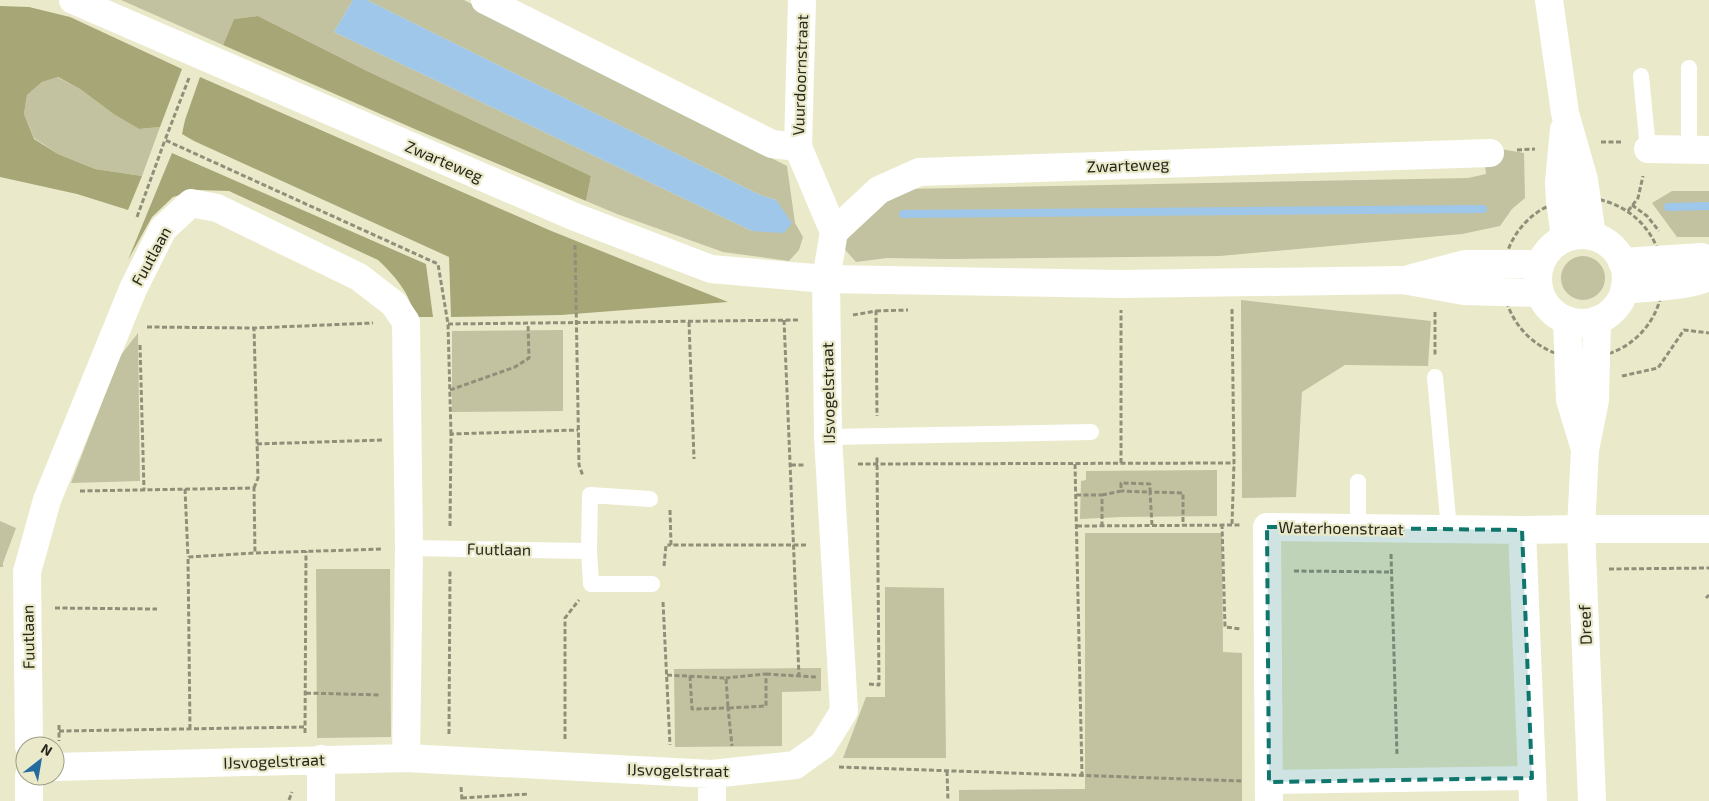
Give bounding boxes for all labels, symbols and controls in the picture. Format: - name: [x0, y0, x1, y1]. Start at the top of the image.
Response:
- street label: Vuurdoornstraat: [788, 14, 811, 136]
- street label: Zwarteweg: [402, 136, 486, 185]
- street label: Zwarteweg: [1086, 154, 1170, 175]
- street label: Fuutlaan: [127, 223, 174, 288]
- street label: IJsvogelstraat: [817, 342, 838, 444]
- street label: Waterhoenstraat: [1278, 517, 1404, 538]
- street label: Fuutlaan: [467, 538, 531, 559]
- street label: Dreef: [1574, 604, 1595, 645]
- street label: Fuutlaan: [17, 605, 38, 669]
- north arrow: [15, 736, 65, 786]
- text: N: [38, 740, 56, 759]
- street label: IJsvogelstraat: [223, 749, 325, 772]
- street label: IJsvogelstraat: [627, 759, 729, 780]

